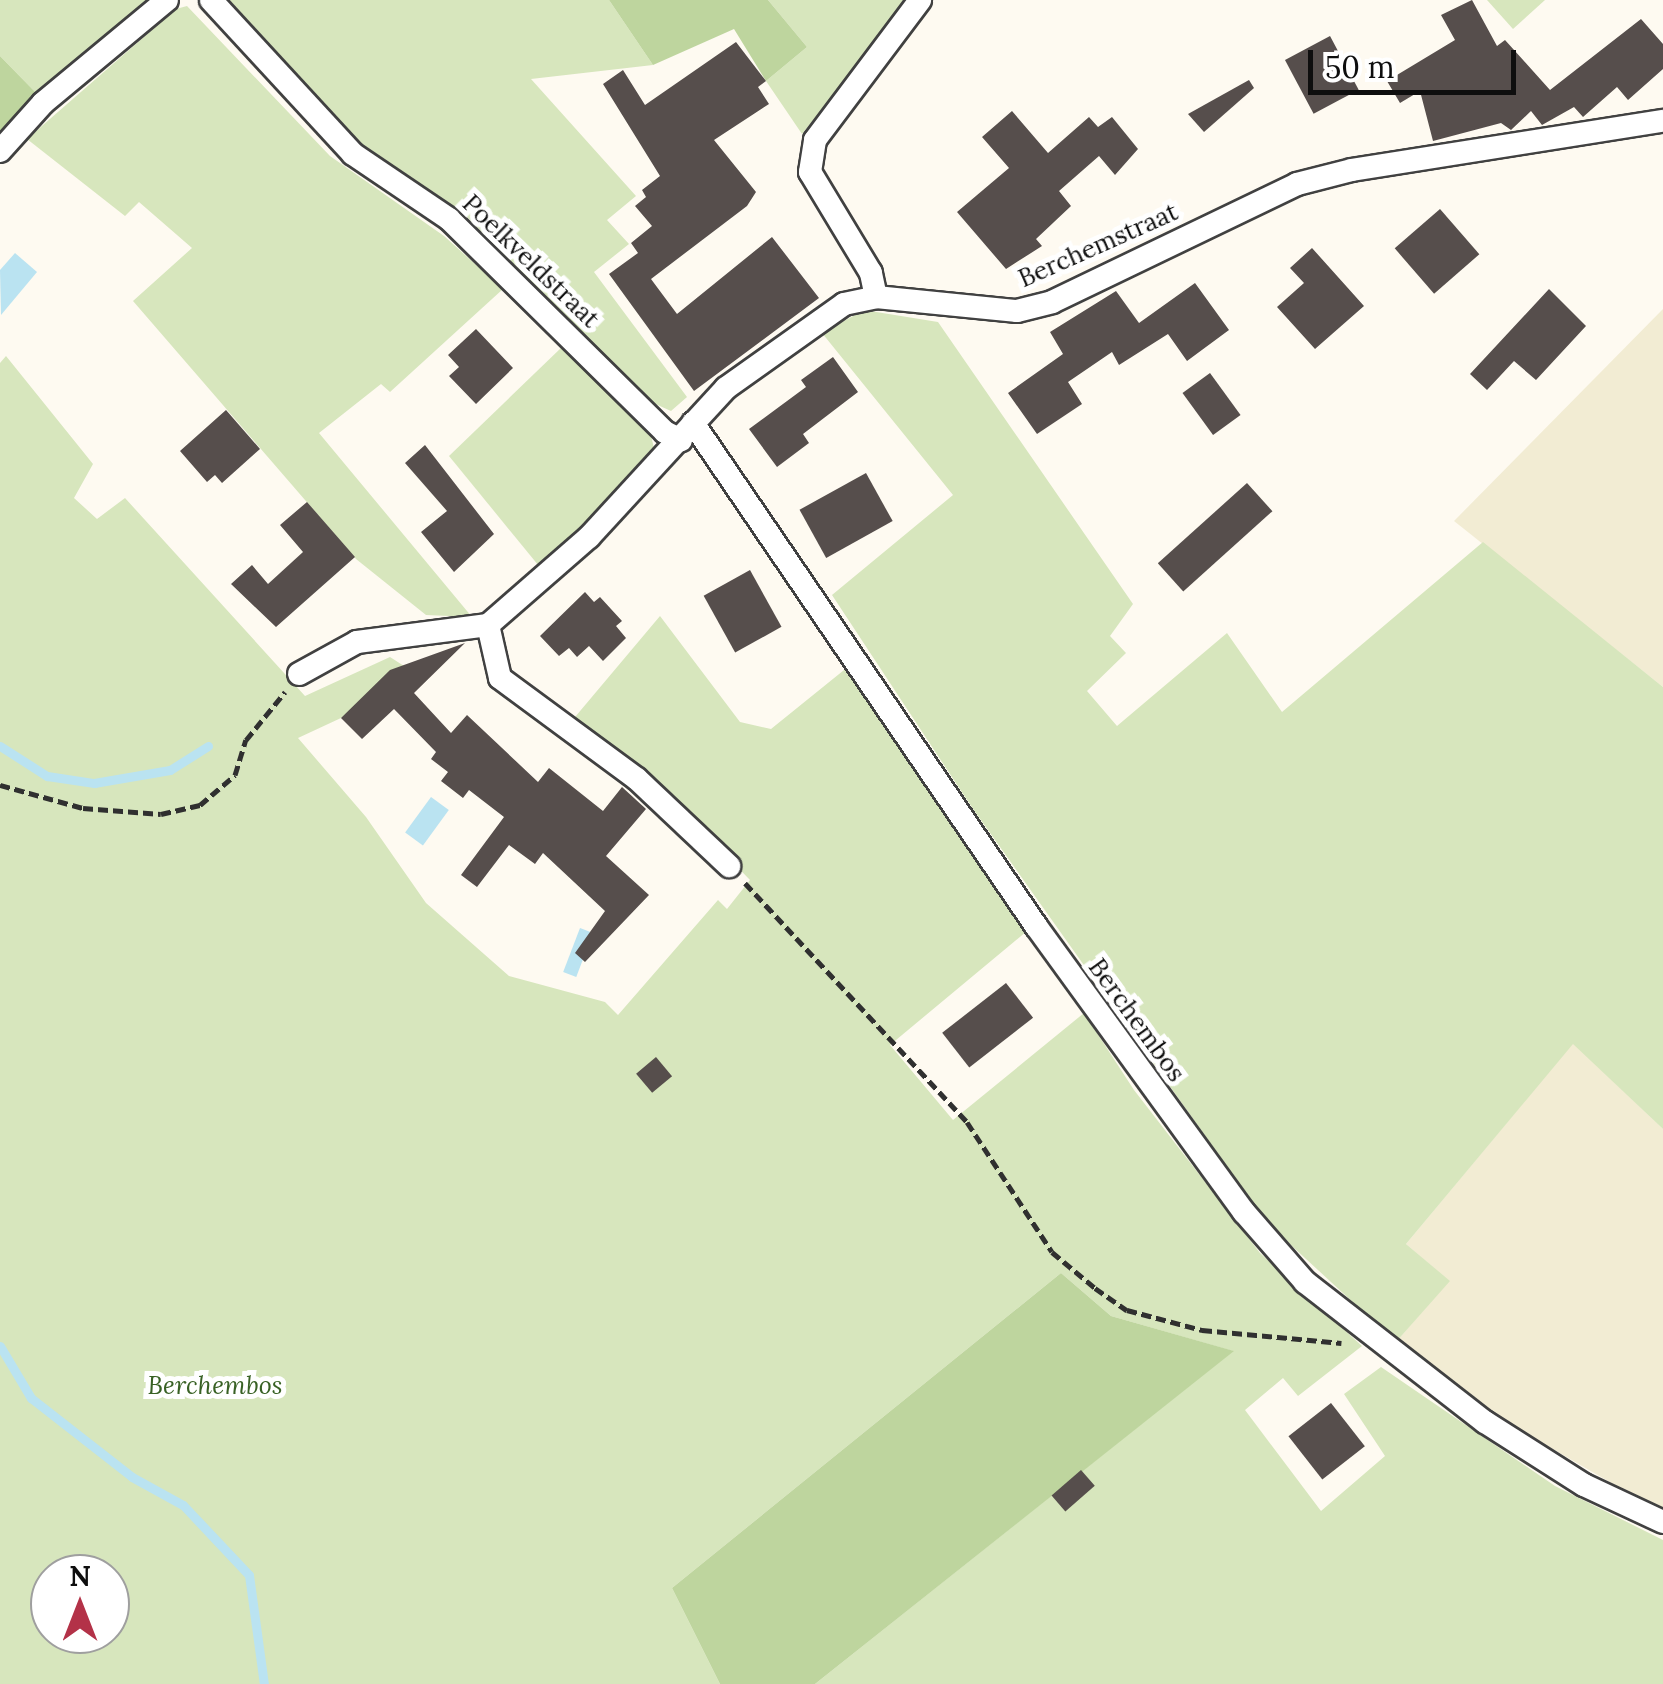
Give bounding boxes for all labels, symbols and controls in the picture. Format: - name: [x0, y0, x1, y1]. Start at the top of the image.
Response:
- scale bar: [1313, 30, 1520, 92]
- text: 50 m: [1325, 48, 1395, 86]
- street label: Poelkveldstraat: [456, 188, 606, 334]
- street label: Berchemstraat: [1014, 196, 1182, 294]
- street label: Berchembos: [1082, 953, 1192, 1087]
- park label: Berchembos: [148, 1370, 282, 1400]
- north arrow: [30, 1554, 130, 1654]
- text: N: [69, 1558, 91, 1594]

